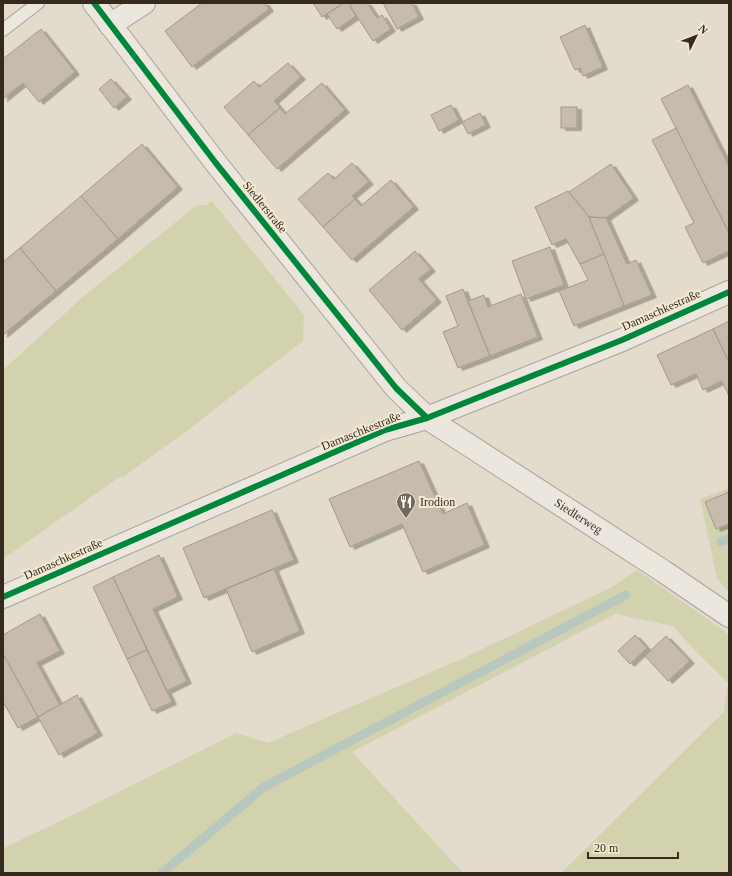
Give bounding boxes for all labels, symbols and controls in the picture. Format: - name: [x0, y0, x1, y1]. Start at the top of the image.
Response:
- north arrow: [676, 16, 716, 56]
- text: N: [696, 22, 710, 36]
- street label: Siedlerstraße: [240, 178, 290, 236]
- street label: Damaschkestraße: [619, 286, 703, 334]
- street label: Damaschkestraße: [319, 409, 403, 453]
- restaurant icon: Irodion: [395, 491, 417, 519]
- place label: Irodion: [420, 495, 455, 509]
- street label: Siedlerweg: [552, 496, 605, 537]
- street label: Damaschkestraße: [21, 535, 105, 583]
- scale bar: [588, 834, 678, 860]
- text: 20 m: [594, 841, 619, 855]

